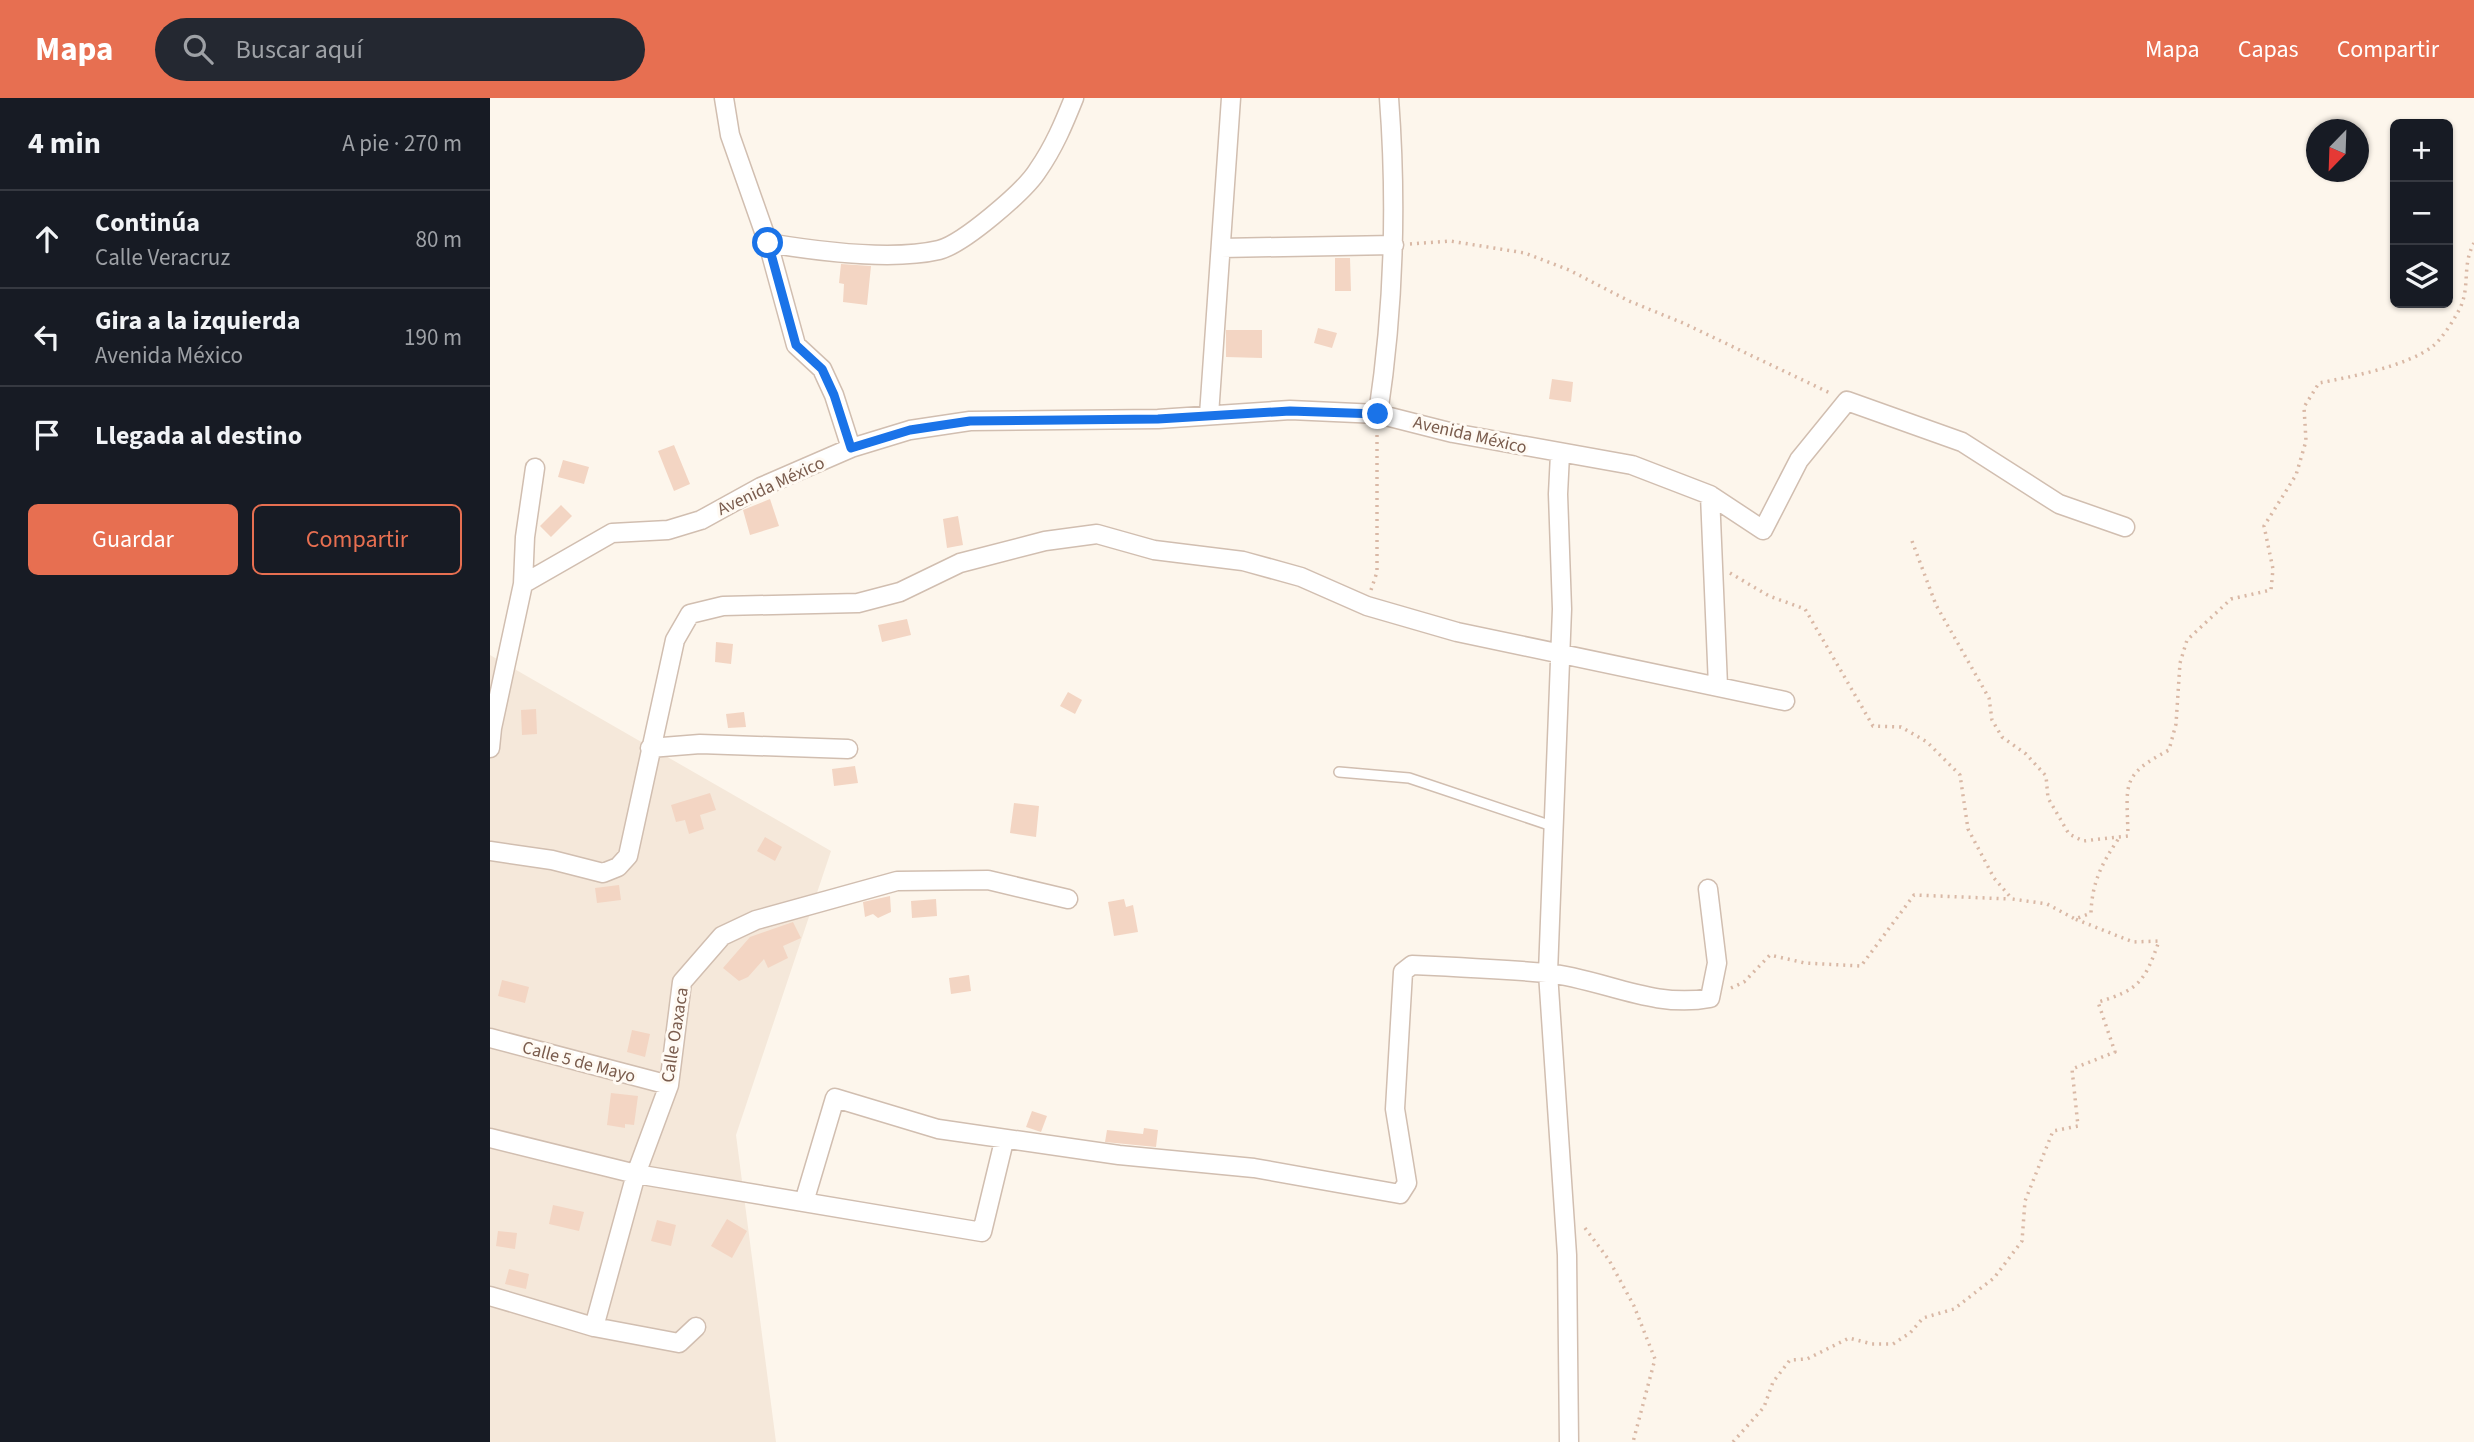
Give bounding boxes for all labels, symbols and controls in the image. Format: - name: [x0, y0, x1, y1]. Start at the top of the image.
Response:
- search box: [155, 18, 645, 81]
- text: Mapa: [35, 26, 113, 73]
- icon: search: [179, 30, 217, 68]
- text: Buscar aquí: [235, 31, 363, 68]
- text: Mapa: [2145, 32, 2200, 67]
- text: Capas: [2238, 32, 2299, 67]
- text: Compartir: [2337, 32, 2439, 67]
- north arrow: [2306, 119, 2369, 182]
- map controls: [2390, 119, 2453, 308]
- button: +: [2390, 119, 2453, 182]
- text: 4 min: [28, 122, 101, 165]
- text: A pie · 270 m: [342, 127, 462, 160]
- button: −: [2390, 182, 2453, 245]
- text: Continúa: [95, 204, 200, 241]
- icon: ahead: [28, 220, 66, 258]
- text: 80 m: [415, 223, 462, 256]
- route start: [752, 227, 783, 258]
- text: Calle Veracruz: [95, 241, 230, 274]
- button: layers: [2390, 245, 2453, 308]
- text: Gira a la izquierda: [95, 302, 300, 339]
- icon: left: [28, 318, 66, 356]
- text: 190 m: [404, 321, 462, 354]
- text: Avenida México: [95, 339, 243, 372]
- route end: [1362, 398, 1393, 429]
- street label: Avenida México: [1411, 410, 1529, 460]
- icon: arrive: [28, 416, 66, 454]
- text: Llegada al destino: [95, 417, 302, 454]
- street label: Avenida México: [713, 450, 829, 522]
- button: Guardar: [28, 504, 238, 575]
- button: Compartir: [252, 504, 462, 575]
- street label: Calle Oaxaca: [655, 986, 695, 1084]
- street label: Calle 5 de Mayo: [520, 1035, 638, 1089]

